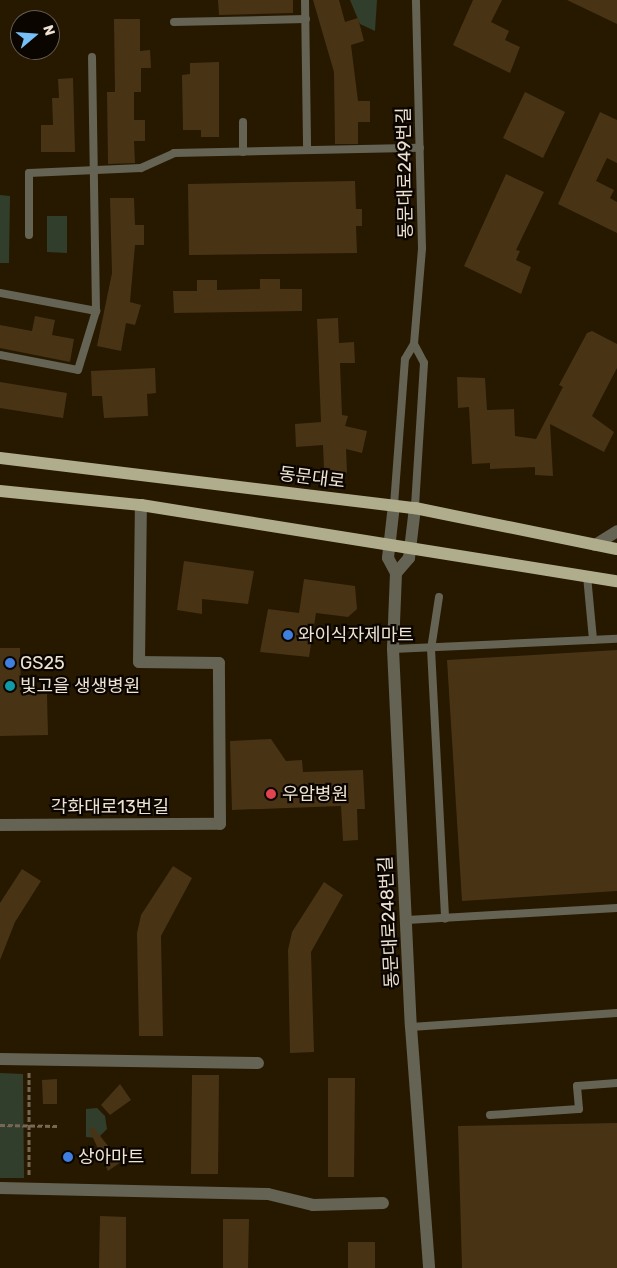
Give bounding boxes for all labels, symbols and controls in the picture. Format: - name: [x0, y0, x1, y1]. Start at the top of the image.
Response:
- north arrow: [10, 10, 60, 60]
- text: N: [39, 23, 58, 38]
- street label: 동문대로249번길: [393, 107, 417, 239]
- street label: 동문대로: [278, 463, 346, 493]
- place label: 와이식자제마트: [298, 624, 414, 646]
- marker: 와이식자제마트: [282, 629, 294, 641]
- place label: GS25: [20, 652, 65, 674]
- marker: GS25: [4, 657, 16, 669]
- place label: 빛고을 생생병원: [20, 675, 140, 697]
- marker: 빛고을 생생병원: [4, 680, 16, 692]
- place label: 우암병원: [282, 783, 348, 805]
- marker: 우암병원: [264, 787, 278, 801]
- street label: 각화대로13번길: [51, 796, 169, 818]
- street label: 동문대로248번길: [375, 855, 403, 989]
- place label: 상아마트: [78, 1146, 144, 1168]
- marker: 상아마트: [62, 1151, 74, 1163]

